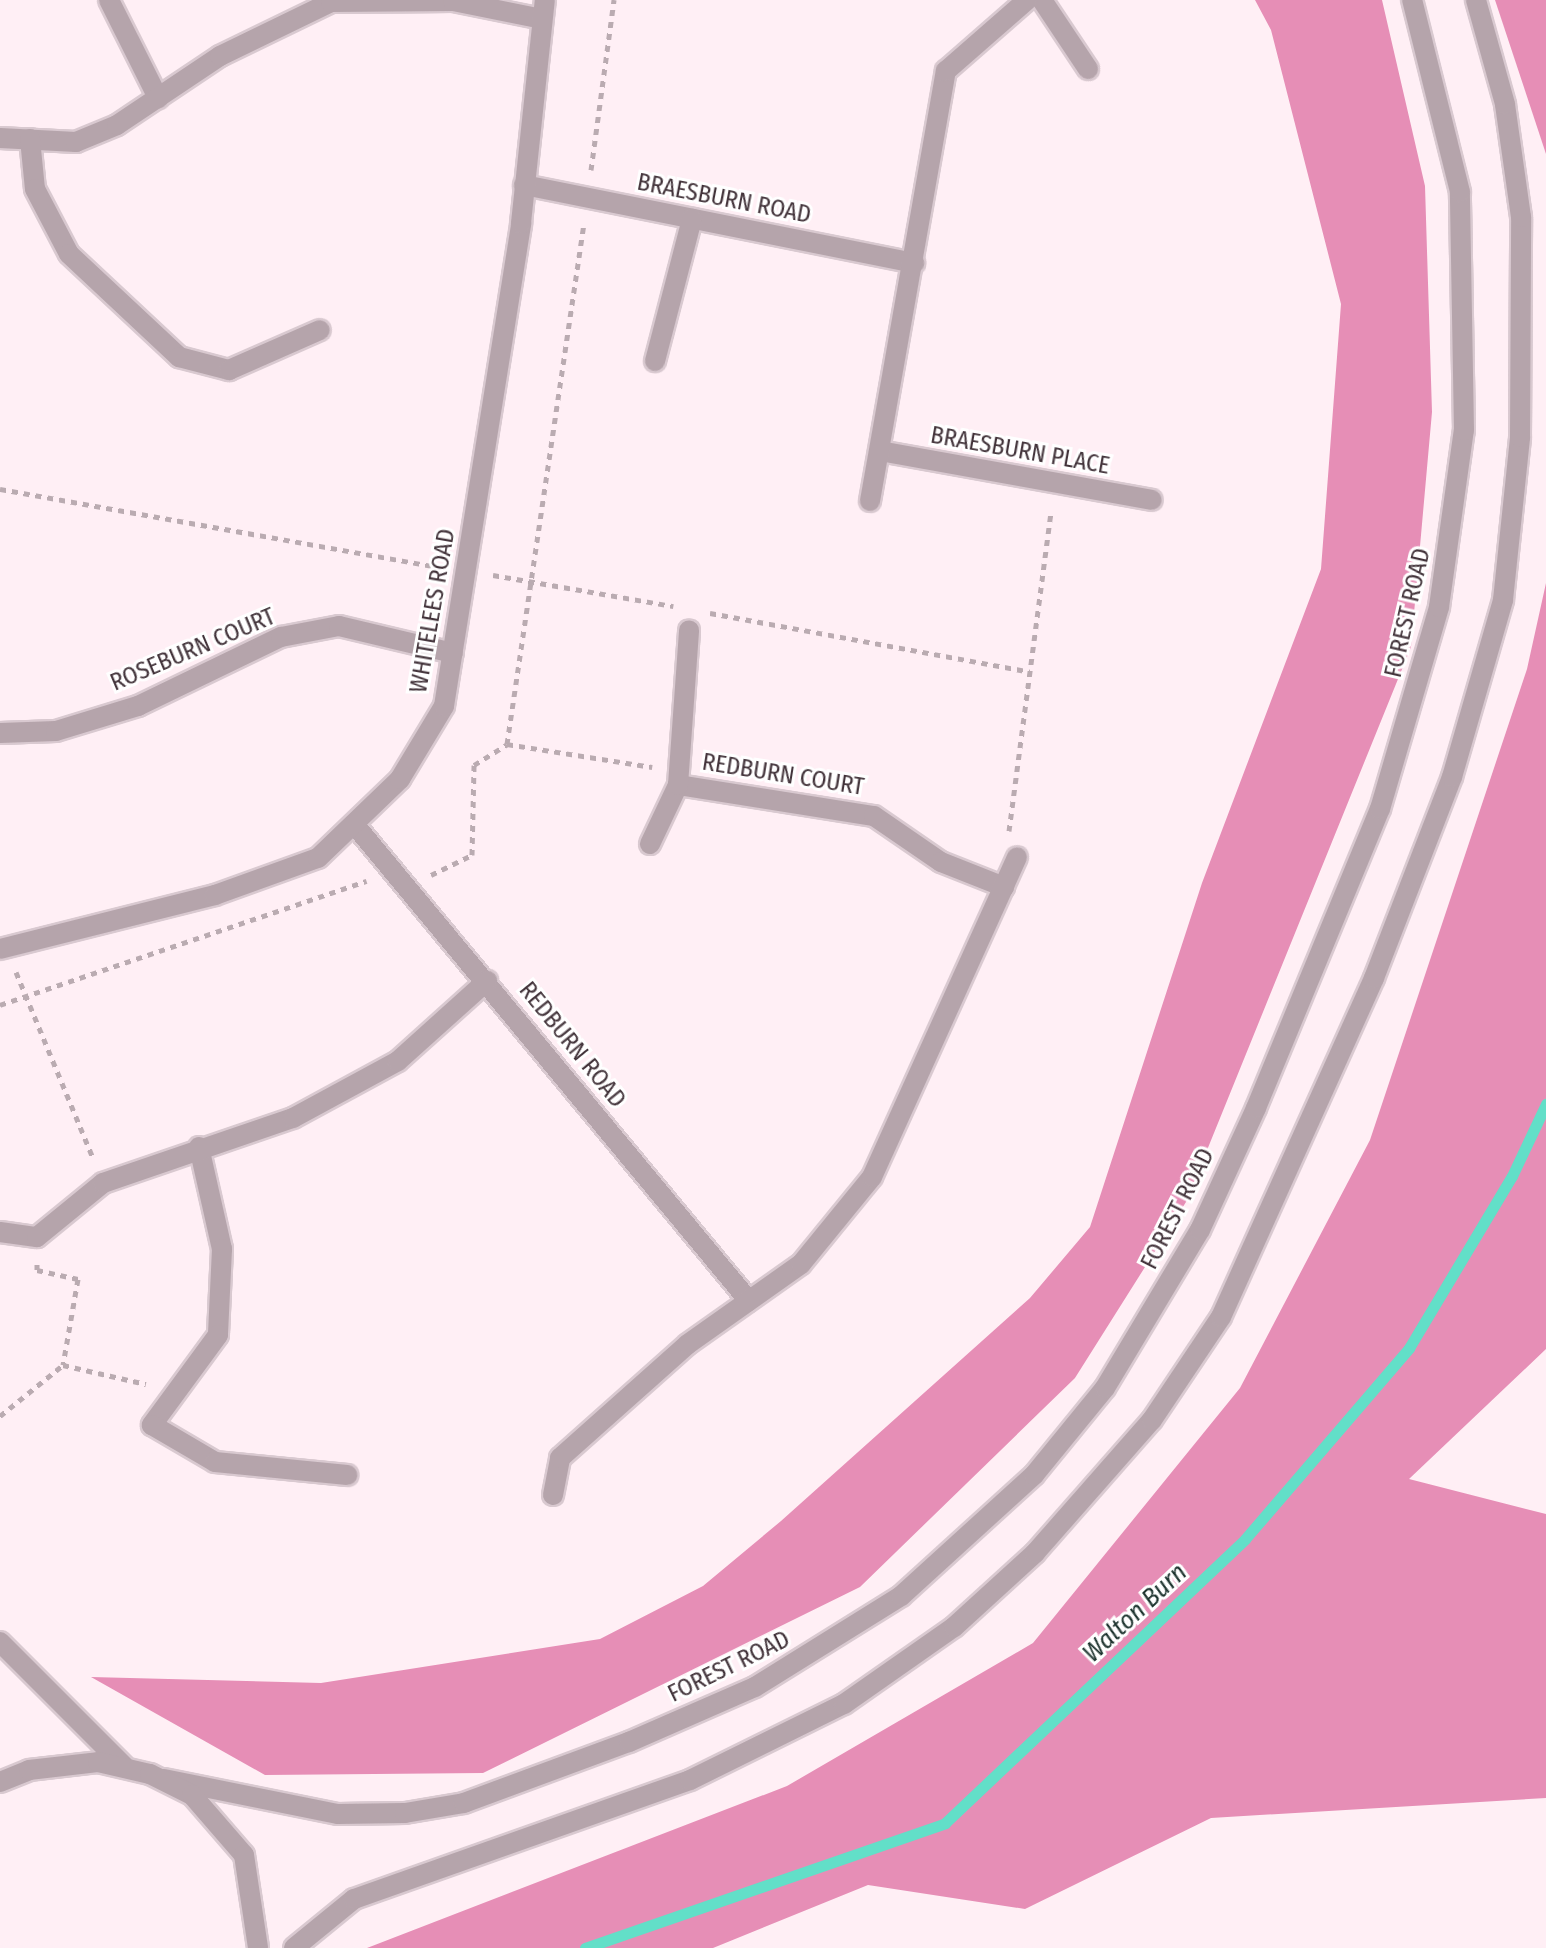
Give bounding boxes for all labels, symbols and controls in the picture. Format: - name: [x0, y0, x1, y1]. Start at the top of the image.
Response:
- street label: BRAESBURN ROAD: [635, 168, 813, 230]
- street label: BRAESBURN PLACE: [928, 421, 1112, 481]
- street label: WHITELEES ROAD: [404, 527, 462, 695]
- street label: FOREST ROAD: [1379, 546, 1437, 680]
- street label: ROSEBURN COURT: [106, 602, 280, 698]
- street label: REDBURN COURT: [700, 748, 866, 802]
- street label: REDBURN ROAD: [513, 976, 631, 1114]
- street label: FOREST ROAD: [1135, 1144, 1221, 1274]
- water label: Walton Burn: [1077, 1557, 1193, 1669]
- street label: FOREST ROAD: [664, 1625, 794, 1709]

